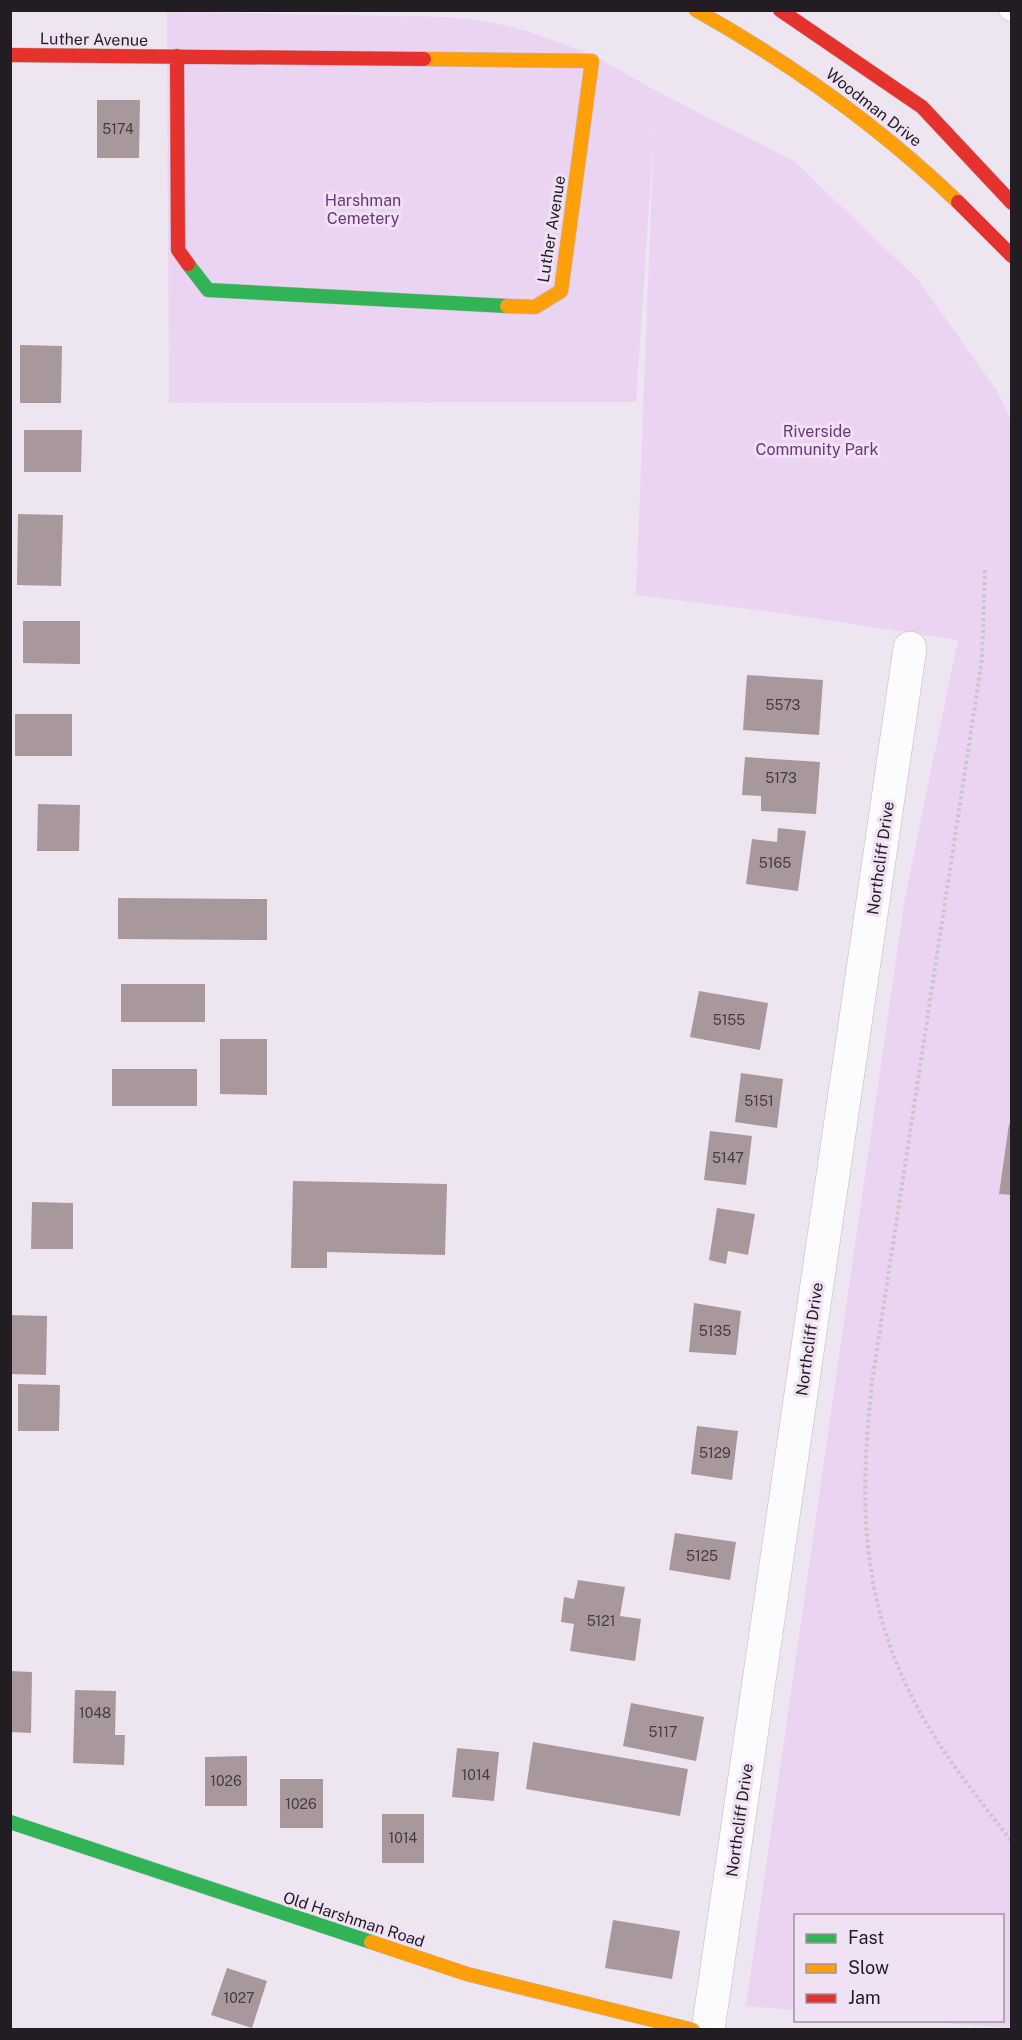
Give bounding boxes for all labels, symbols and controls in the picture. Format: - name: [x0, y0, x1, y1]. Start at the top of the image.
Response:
- street label: Luther Avenue: [40, 29, 148, 50]
- street label: Woodman Drive: [822, 64, 925, 151]
- house number: 5174: [102, 121, 134, 137]
- street label: Luther Avenue: [534, 174, 569, 284]
- park label: Harshman Cemetery: [325, 191, 401, 228]
- park label: Riverside Community Park: [755, 422, 879, 459]
- house number: 5573: [766, 697, 801, 713]
- house number: 5173: [765, 770, 797, 786]
- street label: Northcliff Drive: [863, 800, 898, 916]
- house number: 5165: [759, 855, 791, 871]
- house number: 5155: [713, 1012, 745, 1028]
- house number: 5151: [744, 1093, 774, 1109]
- house number: 5147: [712, 1150, 744, 1166]
- street label: Northcliff Drive: [792, 1281, 827, 1397]
- house number: 5135: [699, 1323, 731, 1339]
- house number: 5129: [699, 1445, 731, 1461]
- house number: 5125: [686, 1548, 718, 1564]
- house number: 5121: [587, 1613, 615, 1629]
- house number: 1048: [79, 1705, 111, 1721]
- house number: 5117: [649, 1724, 677, 1740]
- street label: Northcliff Drive: [722, 1762, 757, 1878]
- house number: 1014: [462, 1767, 491, 1783]
- house number: 1026: [210, 1773, 242, 1789]
- house number: 1026: [285, 1796, 317, 1812]
- house number: 1014: [389, 1830, 418, 1846]
- street label: Old Harshman Road: [281, 1888, 427, 1951]
- legend: [794, 1914, 1004, 2022]
- text: Fast: [848, 1927, 884, 1948]
- text: Slow: [848, 1957, 889, 1978]
- text: Jam: [848, 1987, 881, 2008]
- house number: 1027: [223, 1990, 255, 2006]

